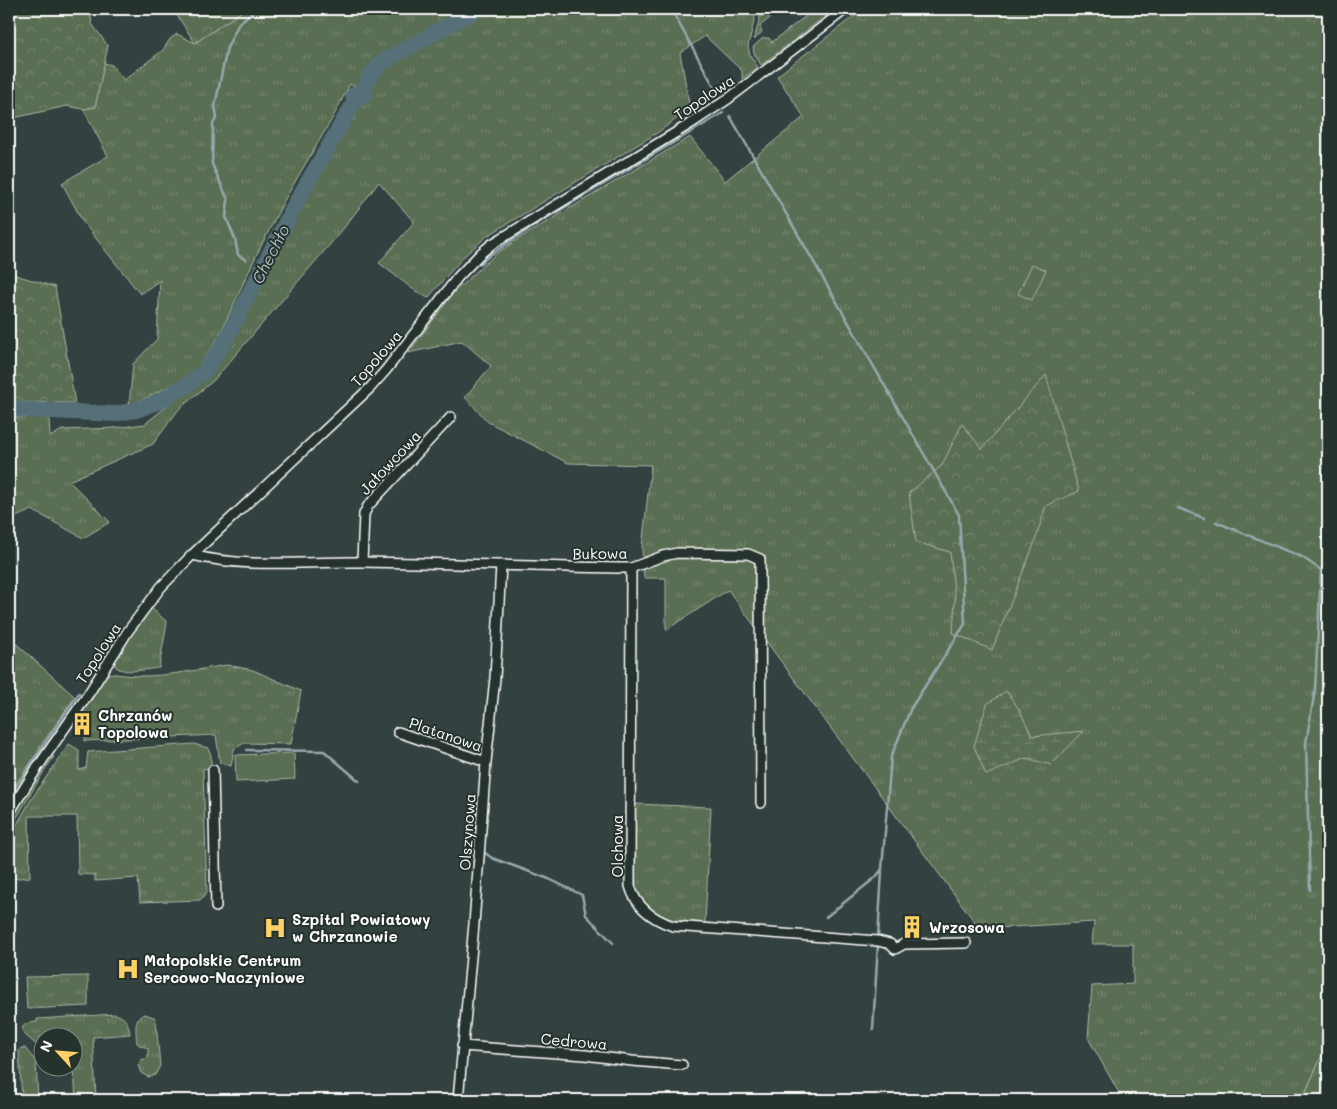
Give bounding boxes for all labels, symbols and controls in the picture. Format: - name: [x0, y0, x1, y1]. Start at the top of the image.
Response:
- street label: Topolowa: [670, 69, 738, 125]
- water label: Chechło: [246, 221, 294, 287]
- street label: Topolowa: [346, 325, 406, 391]
- street label: Jałowcowa: [355, 425, 425, 499]
- street label: Bukowa: [572, 543, 628, 563]
- street label: Topolowa: [71, 619, 125, 687]
- place label: Chrzanów Topolowa: [98, 705, 173, 742]
- building icon: Chrzanów Topolowa: [69, 711, 95, 737]
- street label: Platanowa: [407, 712, 485, 756]
- street label: Olszynowa: [454, 793, 480, 871]
- street label: Olchowa: [607, 815, 627, 877]
- place label: Szpital Powiatowy w Chrzanowie: [292, 909, 430, 946]
- building icon: Wrzosowa: [899, 914, 925, 940]
- hospital icon: Szpital Powiatowy w Chrzanowie: [262, 915, 288, 941]
- place label: Wrzosowa: [929, 917, 1005, 937]
- place label: Małopolskie Centrum Sercowo-Naczyniowe: [144, 950, 305, 987]
- hospital icon: Małopolskie Centrum Sercowo-Naczyniowe: [115, 956, 141, 982]
- north arrow: [32, 1026, 82, 1076]
- street label: Cedrowa: [540, 1028, 608, 1054]
- text: N: [35, 1037, 57, 1055]

